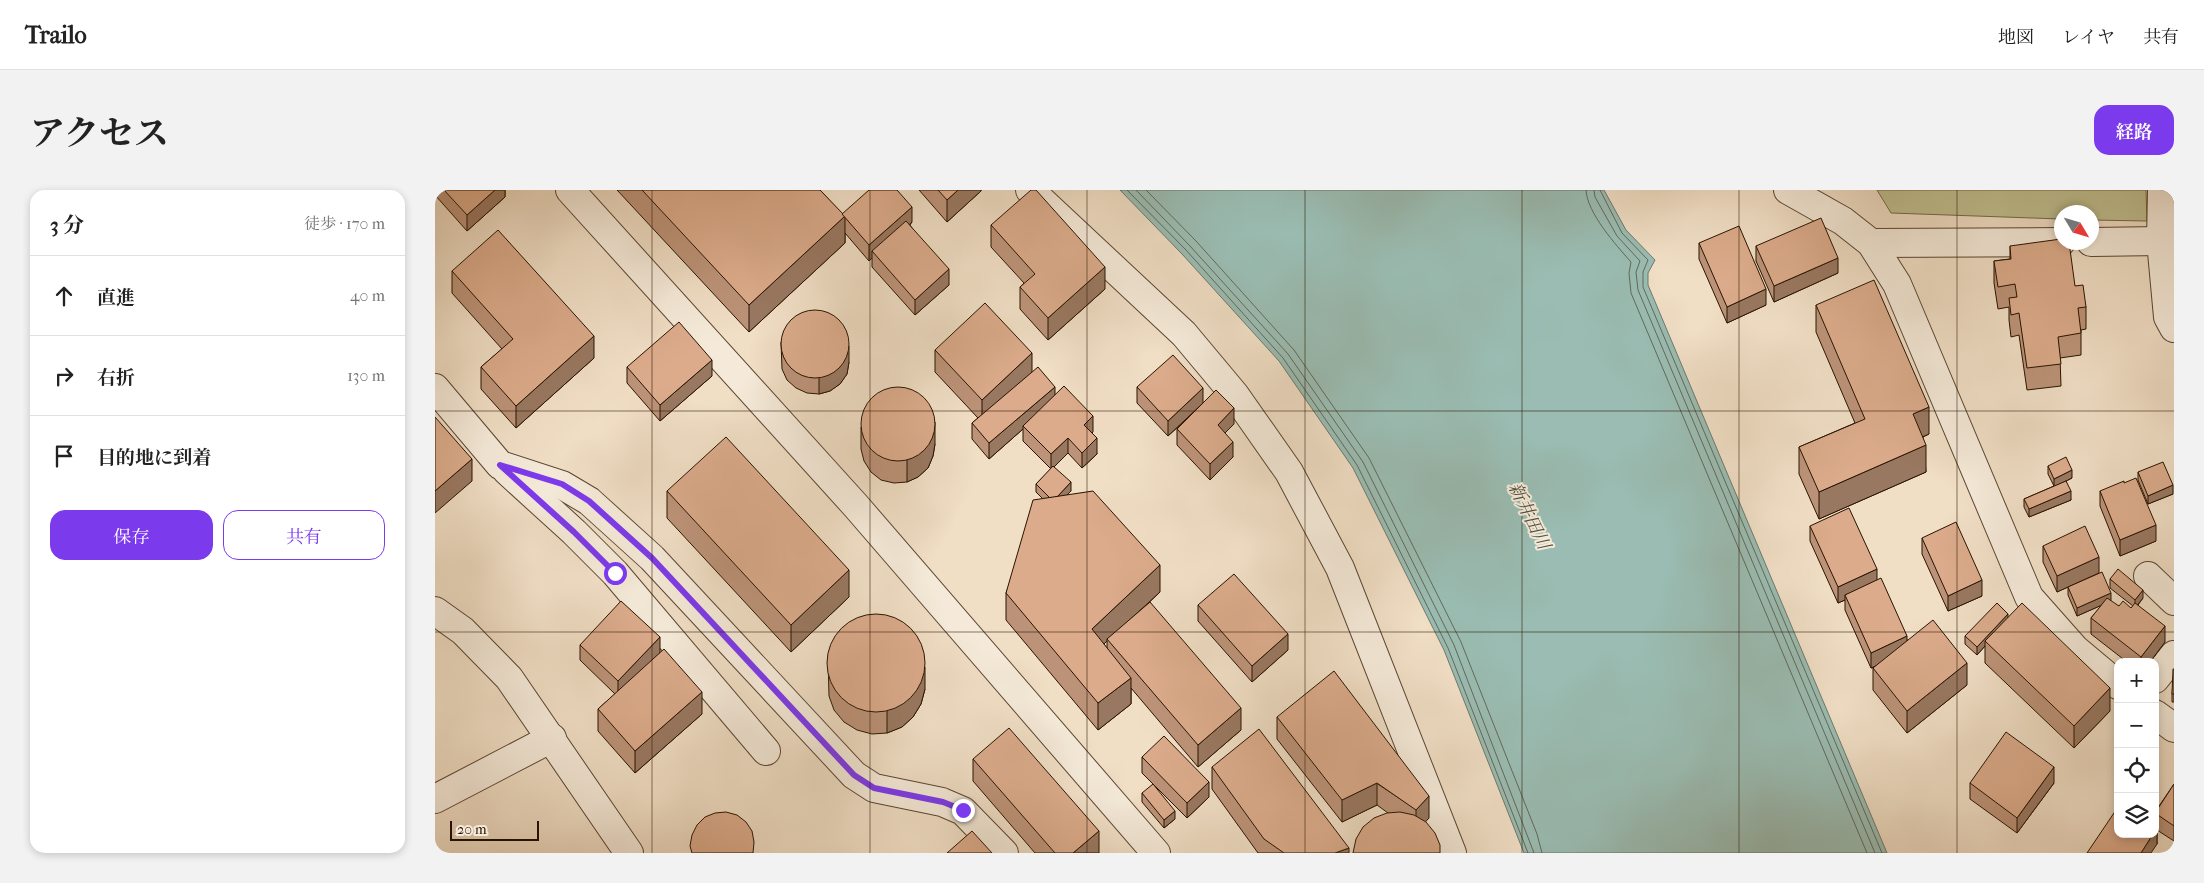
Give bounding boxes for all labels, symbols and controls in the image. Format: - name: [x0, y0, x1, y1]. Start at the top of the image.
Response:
- text: Trailo: [25, 21, 87, 49]
- text: 地図: [1998, 27, 2034, 48]
- text: レイヤ: [2062, 27, 2115, 48]
- text: 共有: [2143, 27, 2179, 48]
- button: 経路: [2094, 105, 2174, 155]
- text: アクセス: [30, 113, 169, 154]
- north arrow: [2054, 205, 2099, 250]
- text: 3 分: [50, 213, 84, 237]
- text: 徒歩 · 170 m: [304, 214, 385, 233]
- icon: ahead: [50, 282, 78, 310]
- text: 40 m: [350, 286, 385, 305]
- text: 直進: [97, 287, 135, 309]
- icon: right: [50, 362, 78, 390]
- text: 130 m: [347, 366, 385, 385]
- text: 右折: [97, 367, 135, 389]
- icon: arrive: [50, 442, 78, 470]
- text: 目的地に到着: [97, 447, 211, 469]
- water label: 新井田川: [1504, 479, 1555, 555]
- button: 保存: [50, 510, 213, 560]
- button: 共有: [223, 510, 385, 560]
- route start: [604, 562, 627, 585]
- map controls: [2114, 658, 2159, 838]
- button: +: [2114, 658, 2159, 703]
- button: −: [2114, 703, 2159, 748]
- button: locate: [2114, 748, 2159, 793]
- button: layers: [2114, 793, 2159, 838]
- route end: [952, 799, 975, 822]
- scale bar: [450, 818, 539, 841]
- text: 20 m: [457, 821, 487, 838]

